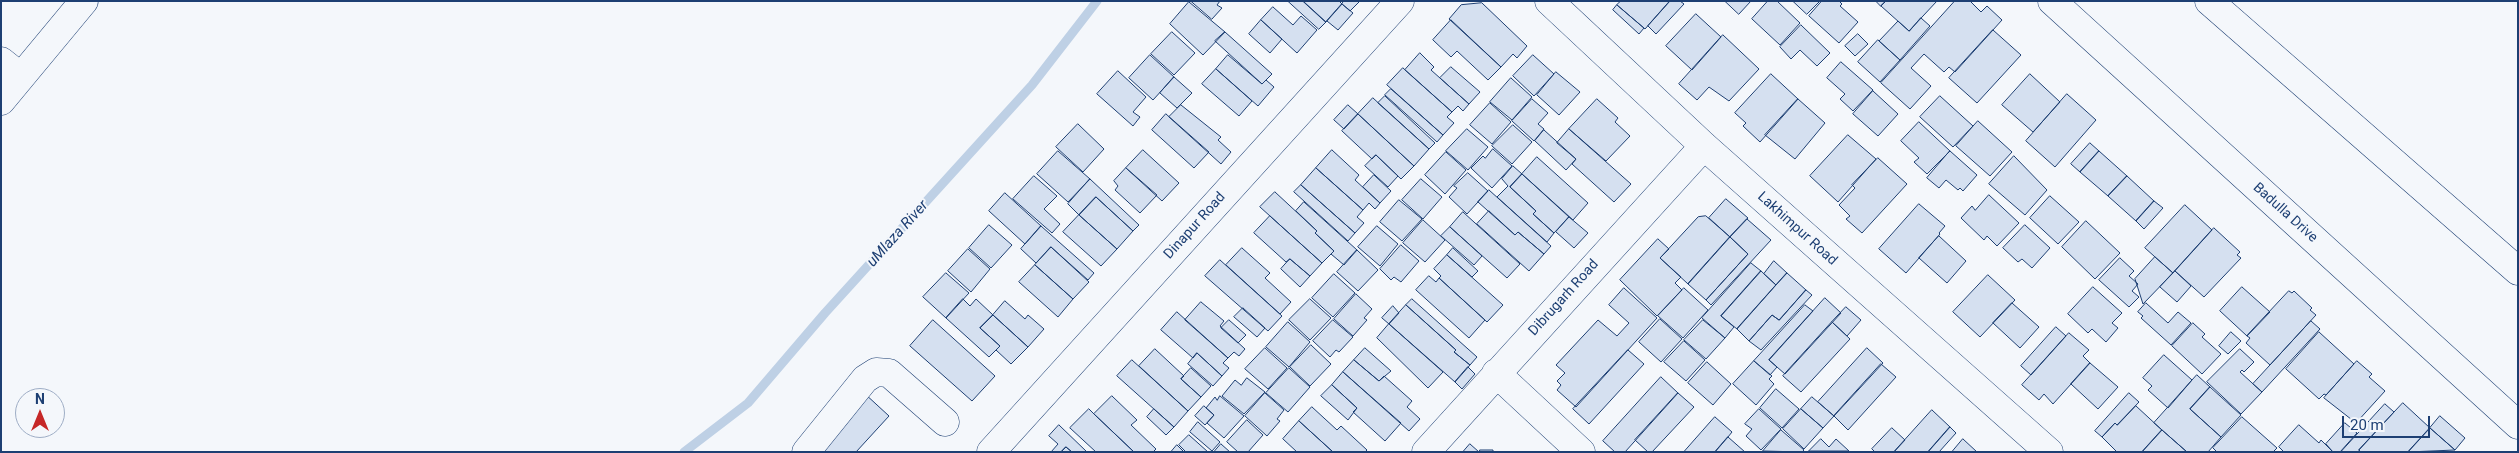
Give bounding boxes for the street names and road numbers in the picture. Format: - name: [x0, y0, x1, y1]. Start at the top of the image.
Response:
- street label: Badulla Drive: [2249, 180, 2321, 246]
- street label: Dinapur Road: [1161, 189, 1229, 263]
- street label: Lakhimpur Road: [1754, 189, 1840, 269]
- street label: Dibrugarh Road: [1525, 257, 1603, 339]

